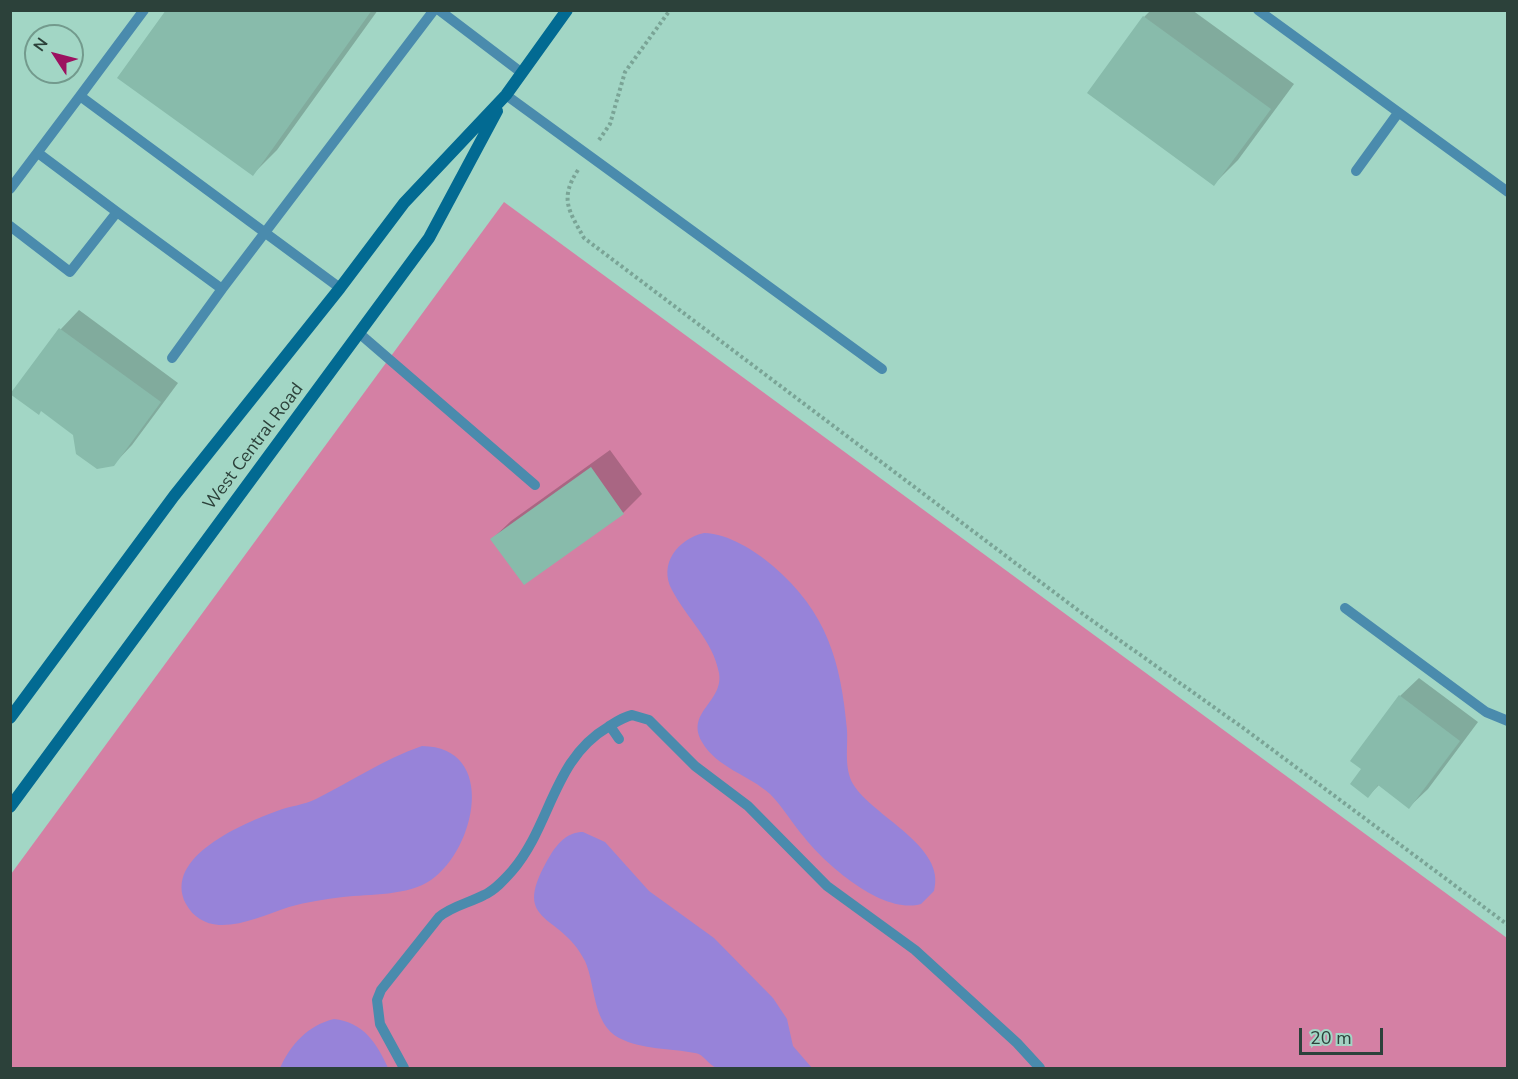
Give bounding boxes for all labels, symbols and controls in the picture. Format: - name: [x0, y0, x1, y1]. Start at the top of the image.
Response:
- north arrow: [24, 24, 84, 84]
- text: N: [29, 33, 53, 56]
- street label: West Central Road: [199, 379, 309, 515]
- scale bar: [1302, 1016, 1386, 1054]
- text: 20 m: [1310, 1026, 1352, 1050]

